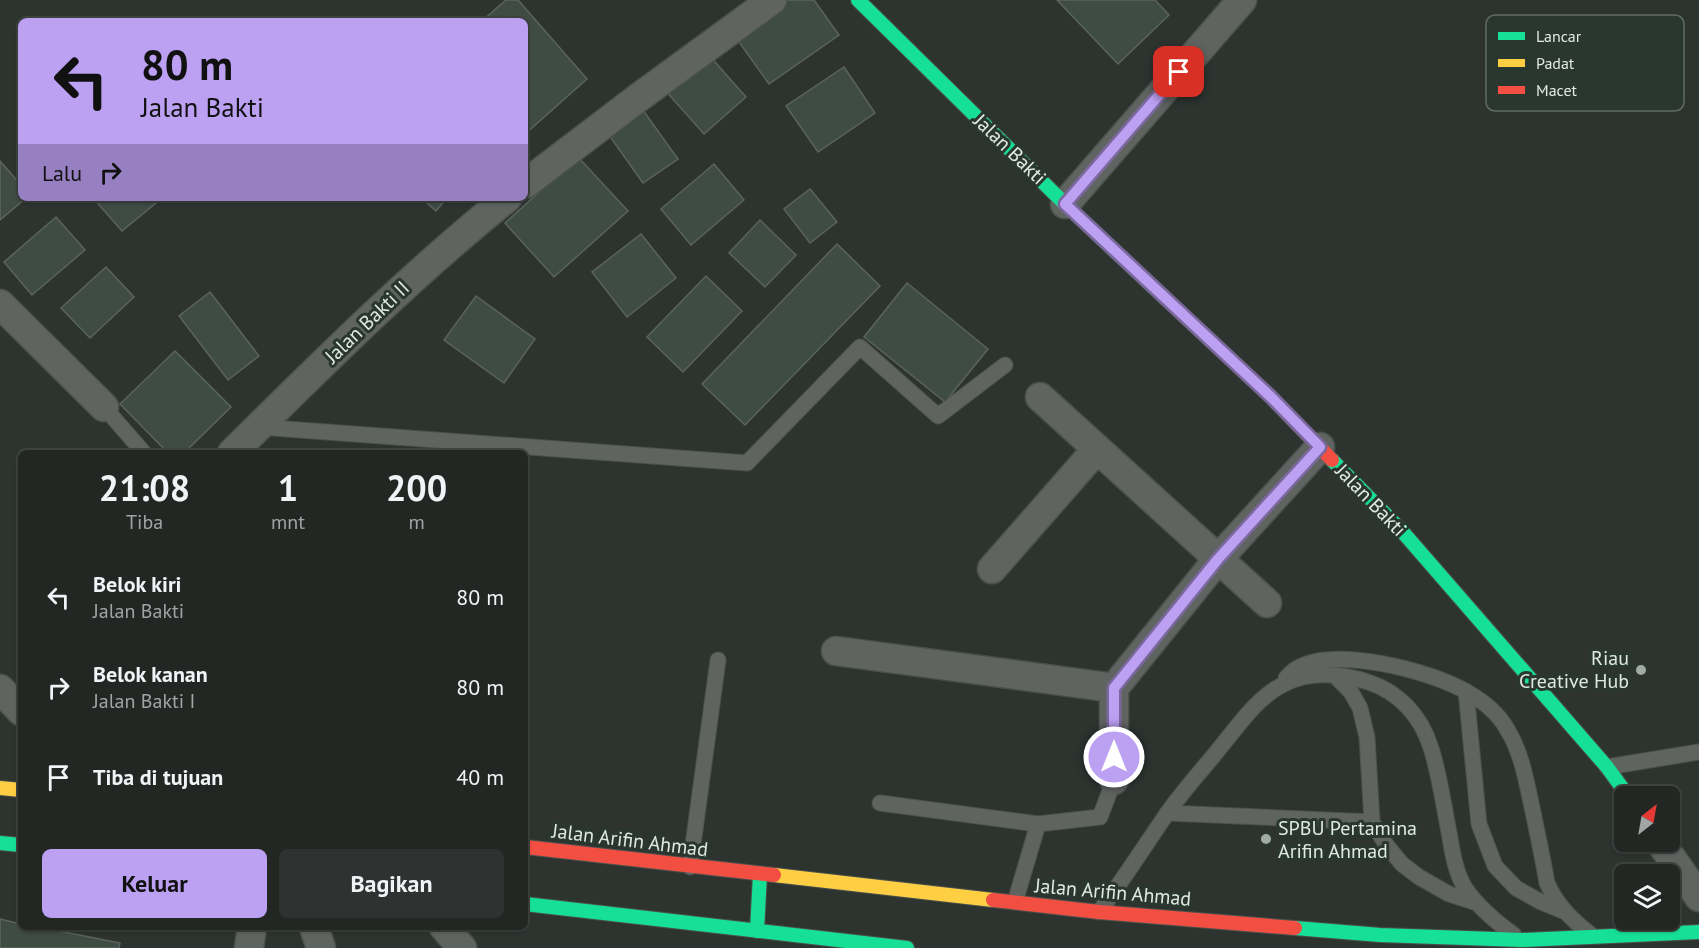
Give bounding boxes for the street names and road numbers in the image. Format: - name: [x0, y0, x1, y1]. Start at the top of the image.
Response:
- street label: Jalan Bakti: [967, 107, 1052, 190]
- street label: Jalan Bakti II: [318, 275, 415, 370]
- street label: Jalan Bakti: [1329, 457, 1412, 542]
- street label: Jalan Arifin Ahmad: [550, 817, 709, 862]
- street label: Jalan Arifin Ahmad: [1033, 872, 1192, 912]

